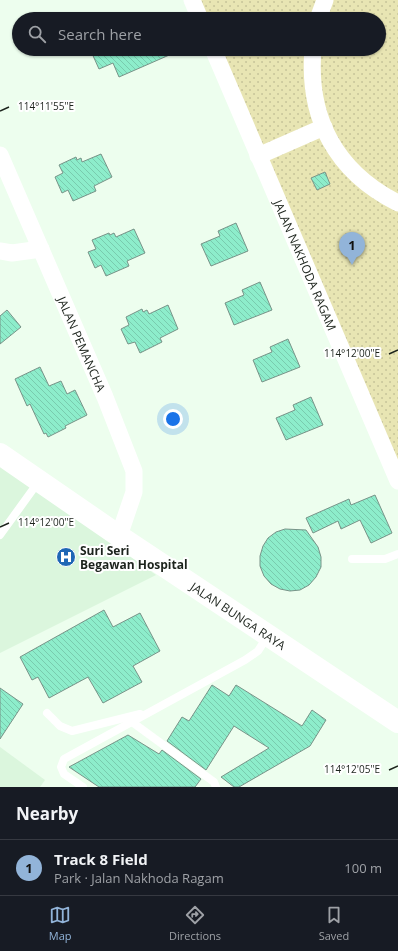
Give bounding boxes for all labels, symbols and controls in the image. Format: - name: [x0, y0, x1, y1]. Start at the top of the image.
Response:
- search box: [12, 12, 386, 56]
- icon: search: [26, 23, 48, 45]
- text: Search here: [58, 24, 142, 44]
- text: 114°11'55"E: [18, 99, 74, 113]
- street label: JALAN NAKHODA RAGAM: [270, 196, 341, 333]
- pin: 1: [339, 232, 365, 265]
- street label: JALAN PEMANCHA: [53, 293, 110, 395]
- text: 114°12'00"E: [324, 346, 380, 360]
- your location: [163, 409, 183, 429]
- text: 114°12'00"E: [18, 515, 74, 529]
- place label: Suri Seri Begawan Hospital: [80, 542, 188, 573]
- hospital icon: Suri Seri Begawan Hospital: [55, 546, 77, 568]
- street label: JALAN BUNGA RAYA: [187, 577, 290, 654]
- text: 114°12'05"E: [324, 762, 380, 776]
- text: Nearby: [16, 802, 78, 825]
- text: Track 8 Field: [54, 849, 148, 869]
- text: 1: [25, 859, 33, 877]
- text: 100 m: [344, 859, 382, 877]
- text: Park · Jalan Nakhoda Ragam: [54, 869, 224, 887]
- tab: Map: [49, 904, 72, 943]
- tab: Directions: [169, 904, 221, 943]
- tab: Saved: [319, 904, 349, 943]

